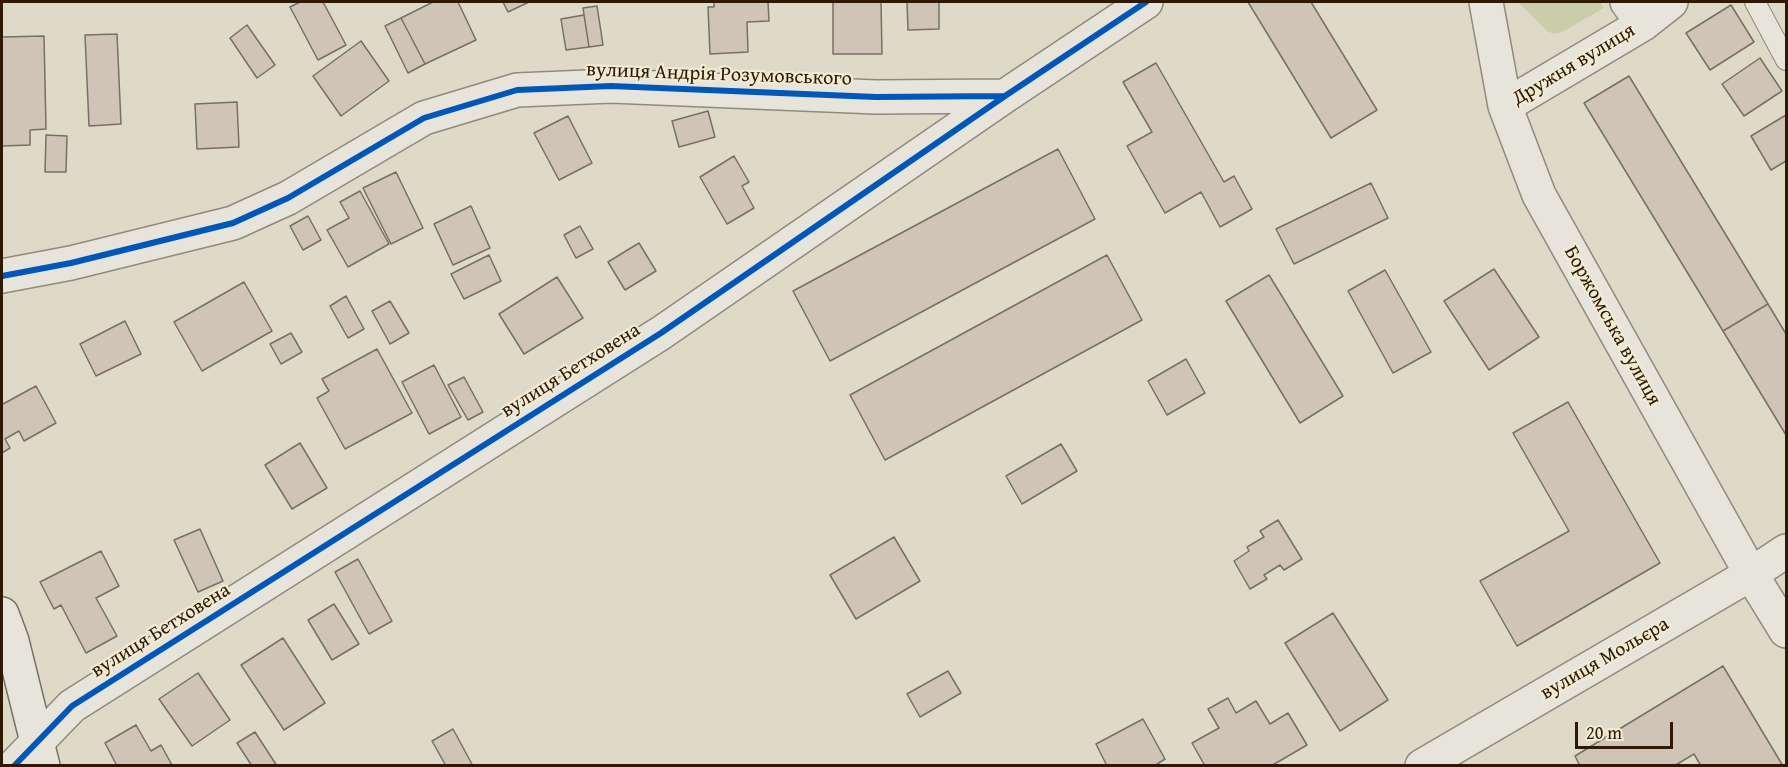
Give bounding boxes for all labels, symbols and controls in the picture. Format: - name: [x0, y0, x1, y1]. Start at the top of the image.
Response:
- street label: Дружня вулиця: [1508, 19, 1640, 111]
- street label: вулиця Андрія Розумовського: [586, 58, 852, 92]
- street label: Боржомська вулиця: [1558, 242, 1666, 410]
- street label: вулиця Бетховена: [497, 318, 645, 424]
- street label: вулиця Бетховена: [87, 578, 235, 684]
- street label: вулиця Мольєра: [1537, 613, 1673, 705]
- scale bar: [1578, 710, 1676, 748]
- text: 20 m: [1586, 719, 1622, 746]

